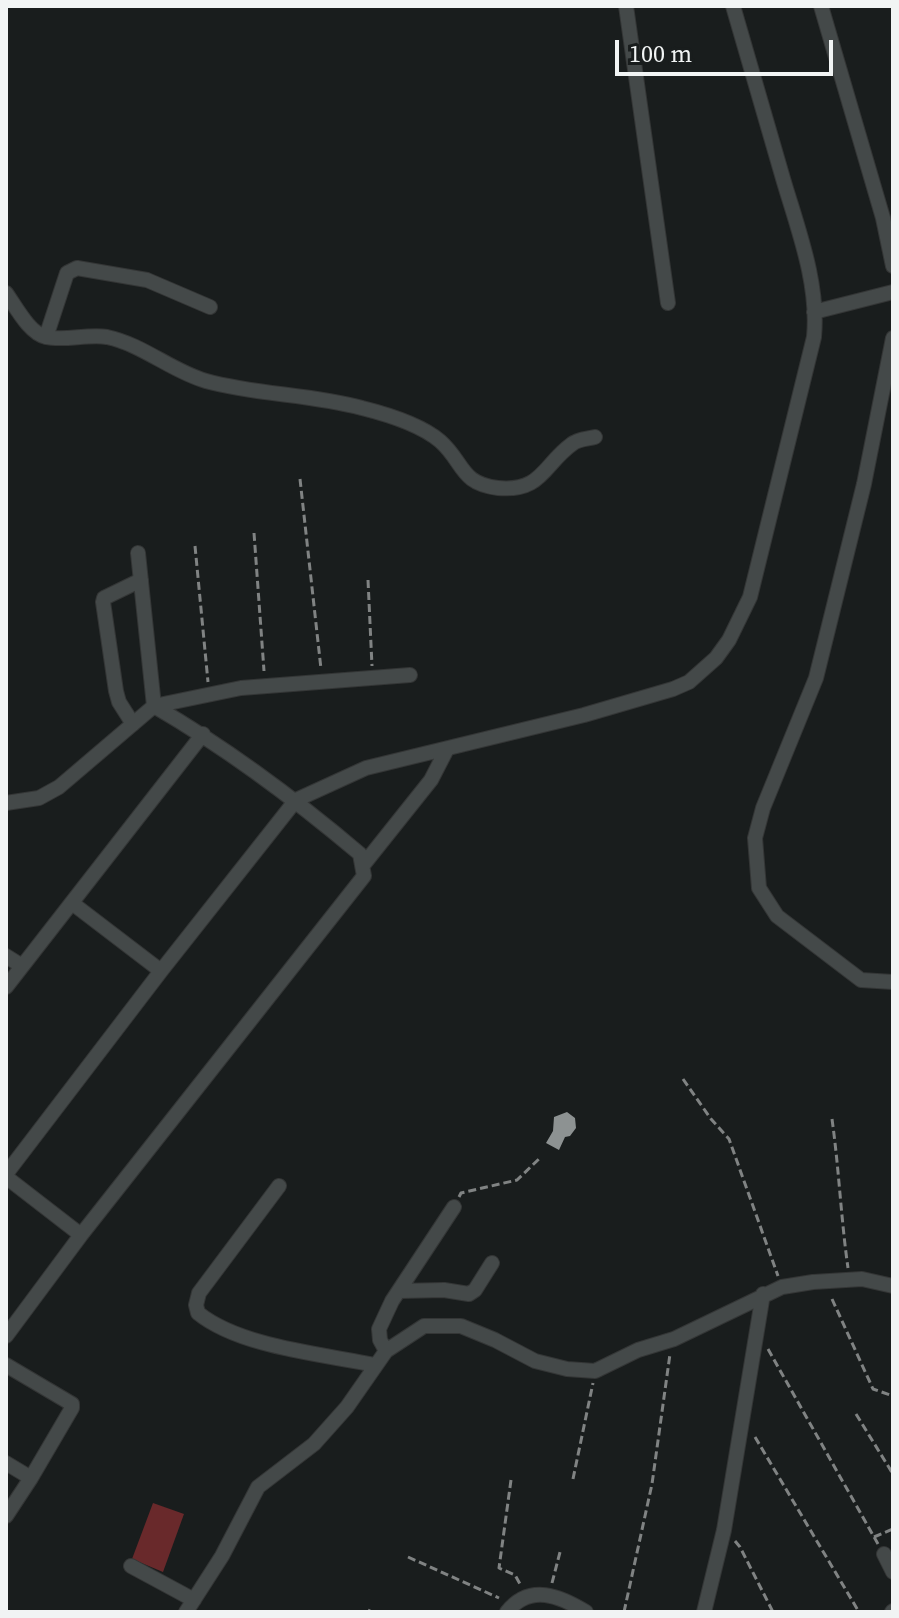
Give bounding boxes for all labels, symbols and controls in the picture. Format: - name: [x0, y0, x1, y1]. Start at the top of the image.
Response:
- scale bar: [619, 24, 837, 74]
- text: 100 m: [629, 37, 692, 70]

